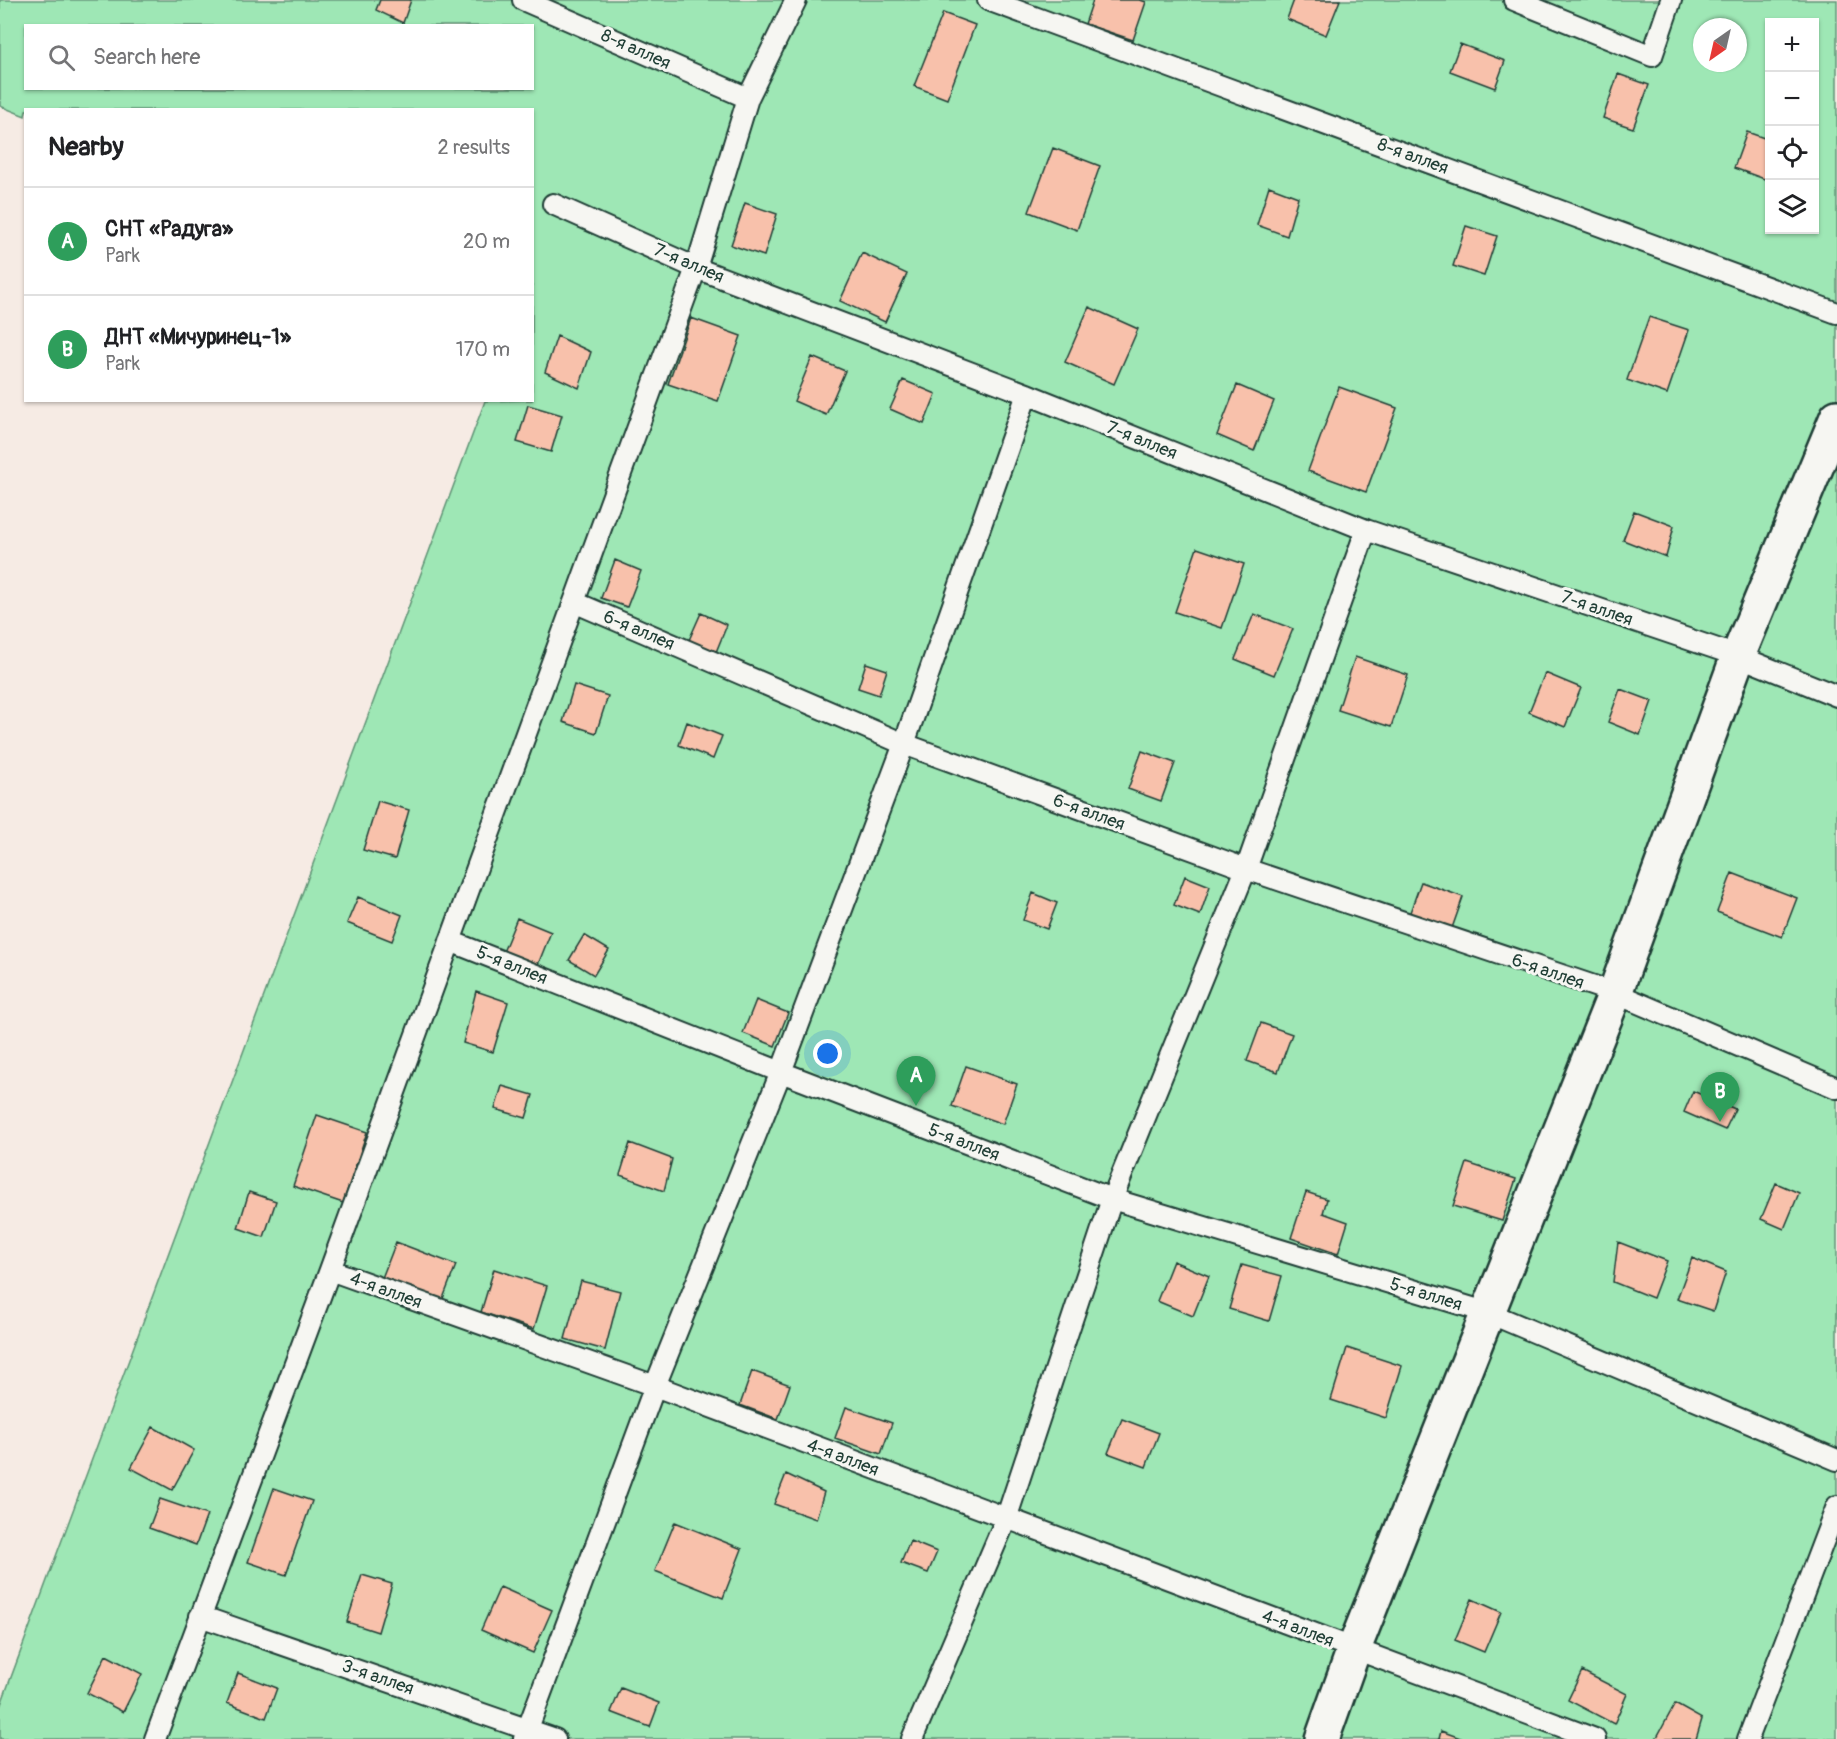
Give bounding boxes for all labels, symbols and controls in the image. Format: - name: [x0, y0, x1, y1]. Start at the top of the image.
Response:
- north arrow: [1693, 18, 1747, 72]
- map controls: [1765, 18, 1819, 234]
- button: +: [1765, 18, 1819, 72]
- search box: [24, 24, 534, 90]
- street label: 8-я аллея: [597, 24, 674, 75]
- icon: search: [45, 41, 78, 74]
- text: Search here: [93, 43, 200, 71]
- button: −: [1765, 72, 1819, 126]
- button: locate: [1765, 126, 1819, 180]
- text: Nearby: [48, 131, 124, 163]
- street label: 8-я аллея: [1374, 133, 1451, 180]
- text: 2 results: [438, 135, 510, 160]
- button: layers: [1765, 180, 1819, 234]
- text: СНТ «Радуга»: [105, 215, 233, 243]
- text: A: [61, 229, 74, 254]
- text: 20 m: [463, 229, 510, 254]
- street label: 7-я аллея: [650, 238, 727, 289]
- text: Park: [105, 243, 140, 268]
- text: ДНТ «Мичуринец-1»: [105, 323, 291, 351]
- text: B: [62, 337, 73, 362]
- text: 170 m: [456, 337, 510, 362]
- text: Park: [105, 351, 140, 376]
- street label: 7-я аллея: [1103, 416, 1181, 465]
- street label: 7-я аллея: [1558, 586, 1636, 631]
- street label: 6-я аллея: [600, 605, 678, 656]
- street label: 6-я аллея: [1050, 789, 1128, 836]
- street label: 5-я аллея: [473, 941, 551, 990]
- street label: 6-я аллея: [1509, 948, 1587, 995]
- your location: [813, 1039, 842, 1068]
- pin: A: [896, 1056, 936, 1106]
- pin: B: [1700, 1072, 1740, 1122]
- street label: 5-я аллея: [925, 1118, 1003, 1167]
- street label: 4-я аллея: [347, 1267, 425, 1314]
- street label: 5-я аллея: [1387, 1273, 1465, 1316]
- street label: 4-я аллея: [804, 1433, 882, 1482]
- street label: 4-я аллея: [1259, 1604, 1337, 1653]
- street label: 3-я аллея: [339, 1654, 417, 1701]

